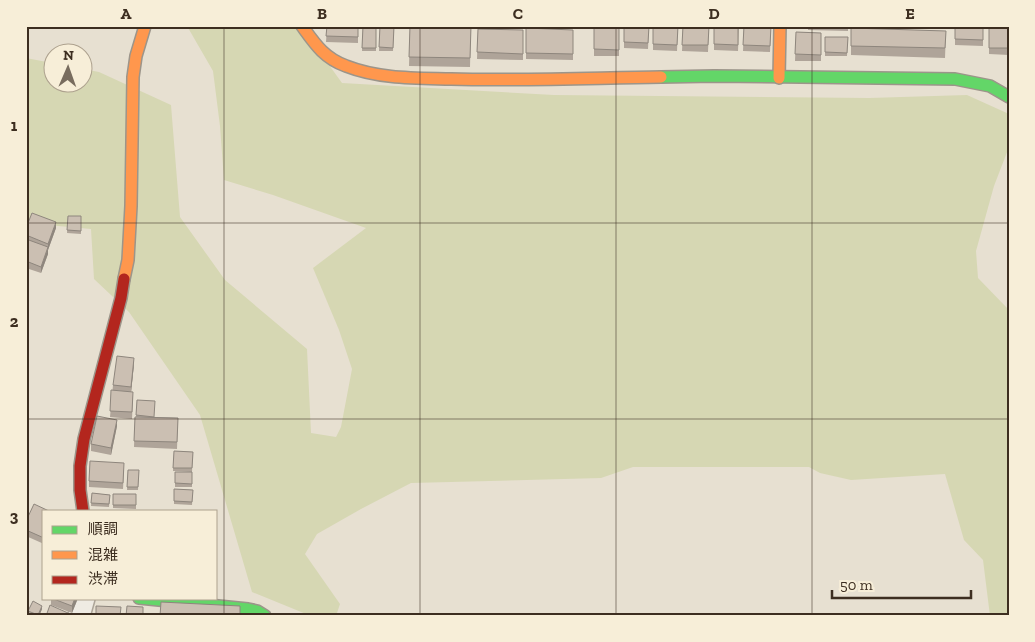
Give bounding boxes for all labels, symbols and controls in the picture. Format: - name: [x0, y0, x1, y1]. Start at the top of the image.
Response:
- text: A: [121, 4, 132, 23]
- text: B: [317, 4, 327, 23]
- text: C: [513, 4, 523, 23]
- text: D: [708, 4, 720, 23]
- text: E: [905, 4, 915, 23]
- north arrow: [42, 42, 92, 92]
- text: N: [63, 47, 74, 64]
- text: 1: [11, 116, 18, 135]
- text: 2: [10, 312, 19, 331]
- text: 3: [10, 507, 19, 526]
- legend: [42, 510, 218, 600]
- text: 順調: [88, 520, 118, 538]
- text: 混雑: [88, 546, 118, 564]
- scale bar: [832, 567, 971, 599]
- text: 渋滞: [88, 570, 118, 588]
- text: 50 m: [840, 576, 873, 594]

